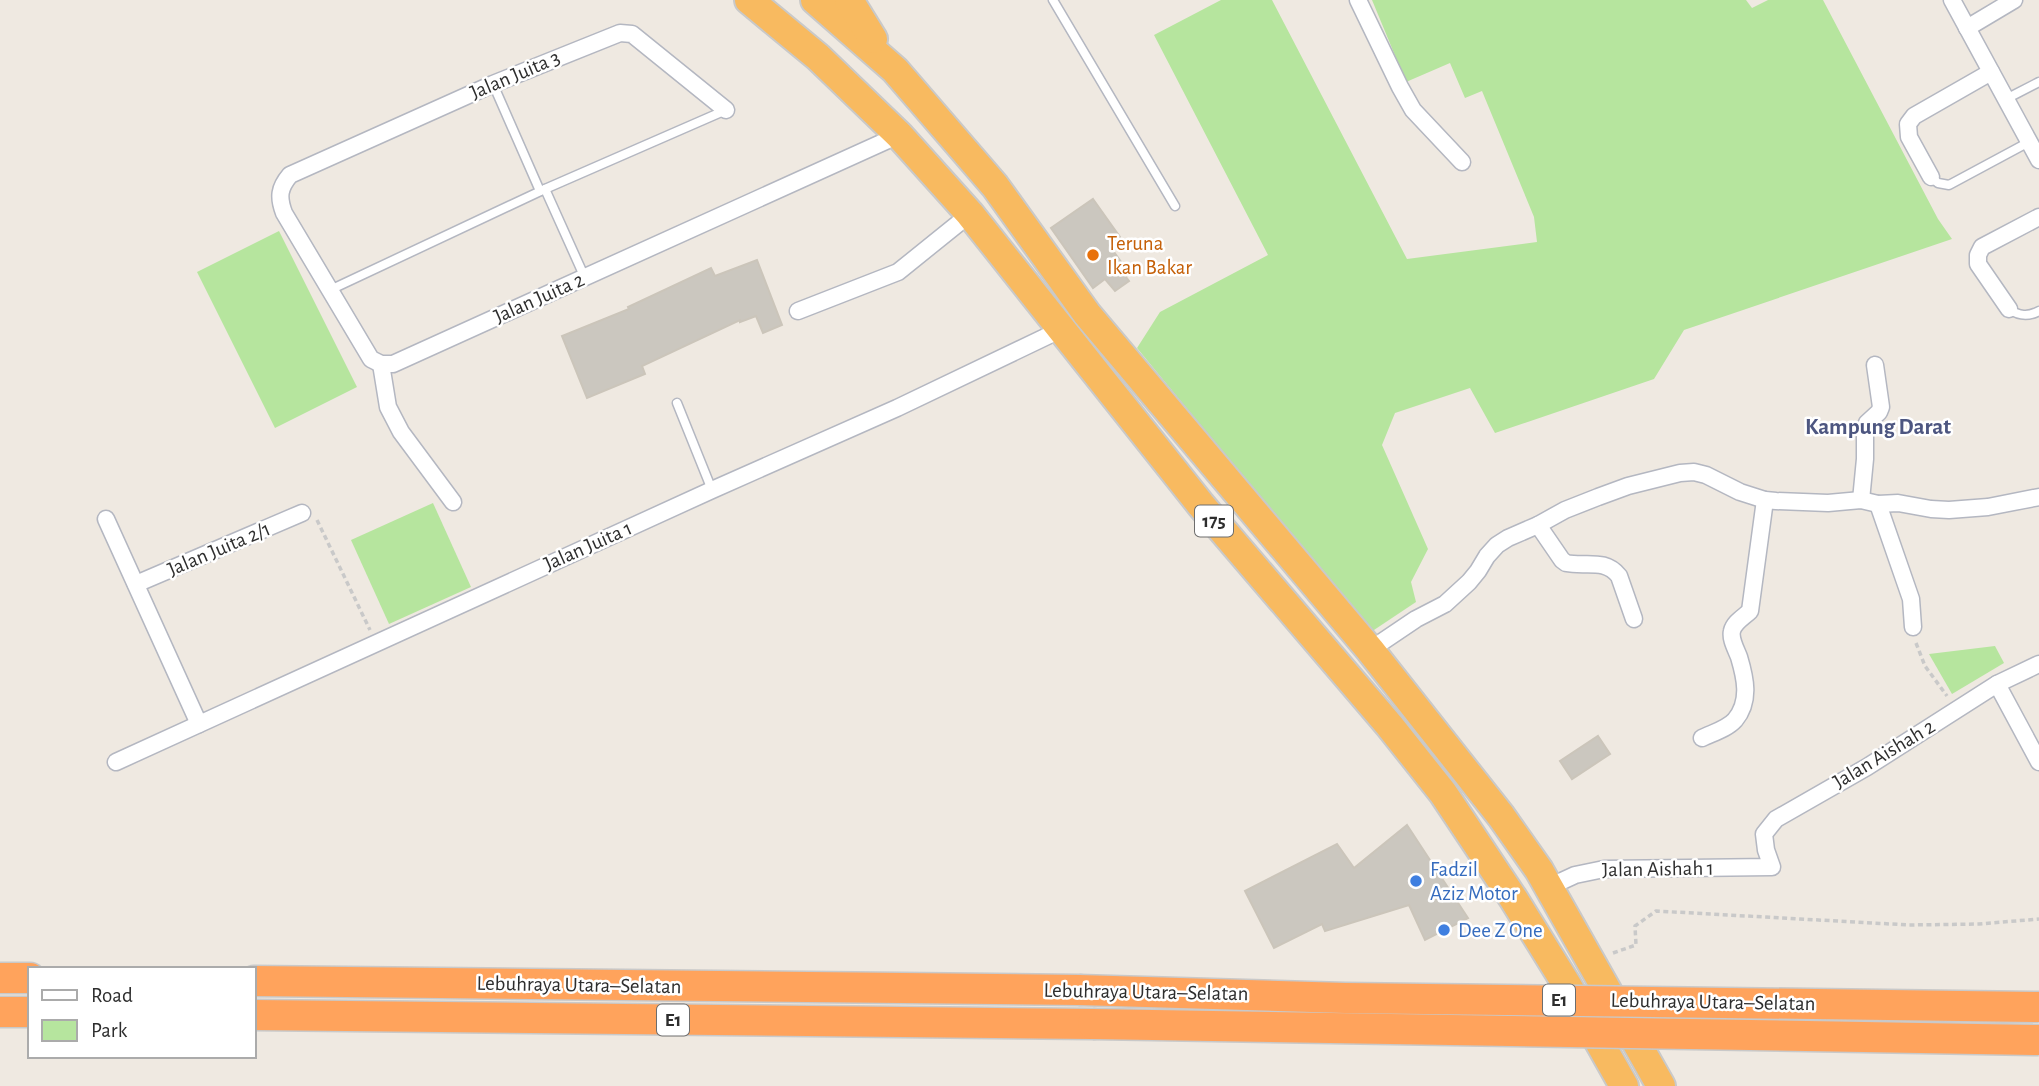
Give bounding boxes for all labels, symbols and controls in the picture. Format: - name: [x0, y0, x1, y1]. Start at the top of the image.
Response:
- street label: Jalan Juita 3: [467, 47, 563, 103]
- place label: Teruna Ikan Bakar: [1107, 233, 1192, 278]
- marker: Teruna Ikan Bakar: [1085, 247, 1101, 263]
- street label: Jalan Juita 2: [491, 269, 587, 327]
- district label: Kampung Darat: [1805, 416, 1951, 439]
- road number: 175: [1195, 506, 1233, 536]
- street label: Jalan Juita 1: [541, 517, 635, 575]
- street label: Jalan Juita 2/1: [164, 518, 274, 580]
- street label: Jalan Aishah 2: [1830, 716, 1938, 792]
- street label: Jalan Aishah 1: [1602, 858, 1714, 880]
- place label: Fadzil Aziz Motor: [1430, 859, 1518, 904]
- marker: Fadzil Aziz Motor: [1408, 873, 1424, 889]
- place label: Dee Z One: [1458, 920, 1543, 941]
- marker: Dee Z One: [1436, 922, 1452, 938]
- legend: [28, 967, 256, 1058]
- street label: Lebuhraya Utara–Selatan: [476, 973, 682, 997]
- street label: Lebuhraya Utara–Selatan: [1043, 980, 1249, 1004]
- road number: E1: [1543, 984, 1575, 1016]
- text: Road: [91, 985, 133, 1006]
- street label: Lebuhraya Utara–Selatan: [1610, 990, 1816, 1014]
- road number: E1: [657, 1004, 689, 1036]
- text: Park: [91, 1020, 128, 1041]

